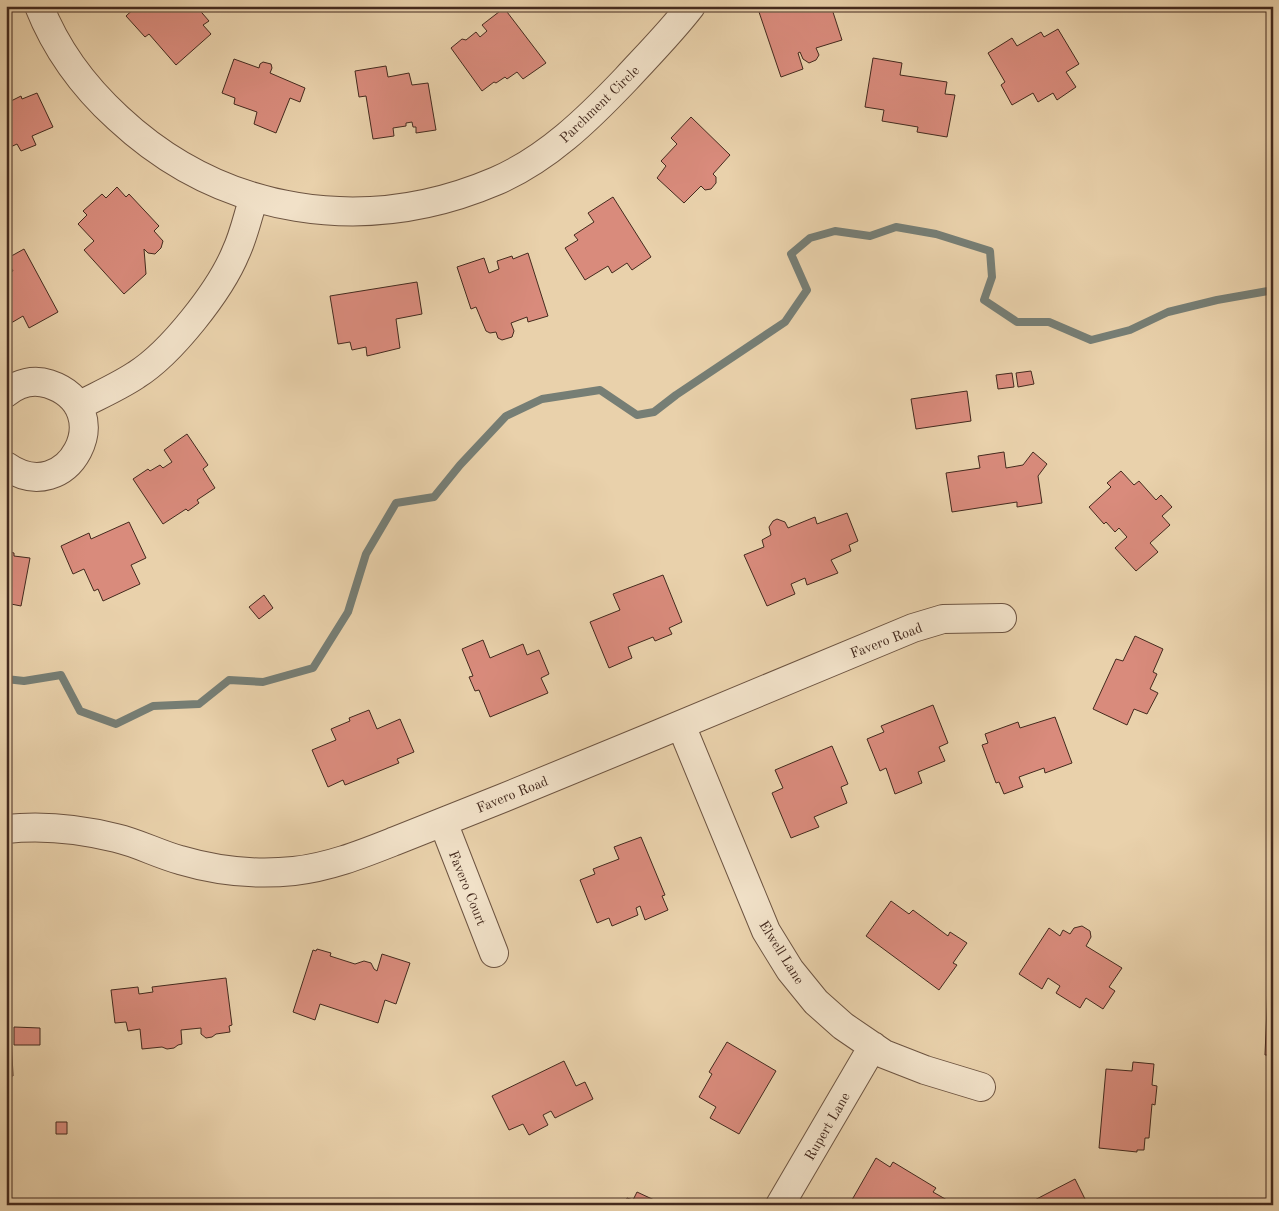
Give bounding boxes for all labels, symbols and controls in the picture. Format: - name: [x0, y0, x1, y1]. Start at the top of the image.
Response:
- street label: Parchment Circle: [557, 63, 642, 146]
- street label: Favero Road: [848, 621, 924, 661]
- street label: Favero Road: [475, 774, 550, 816]
- street label: Favero Court: [446, 849, 488, 928]
- street label: Elwell Lane: [756, 918, 806, 987]
- street label: Rupert Lane: [803, 1090, 853, 1163]

